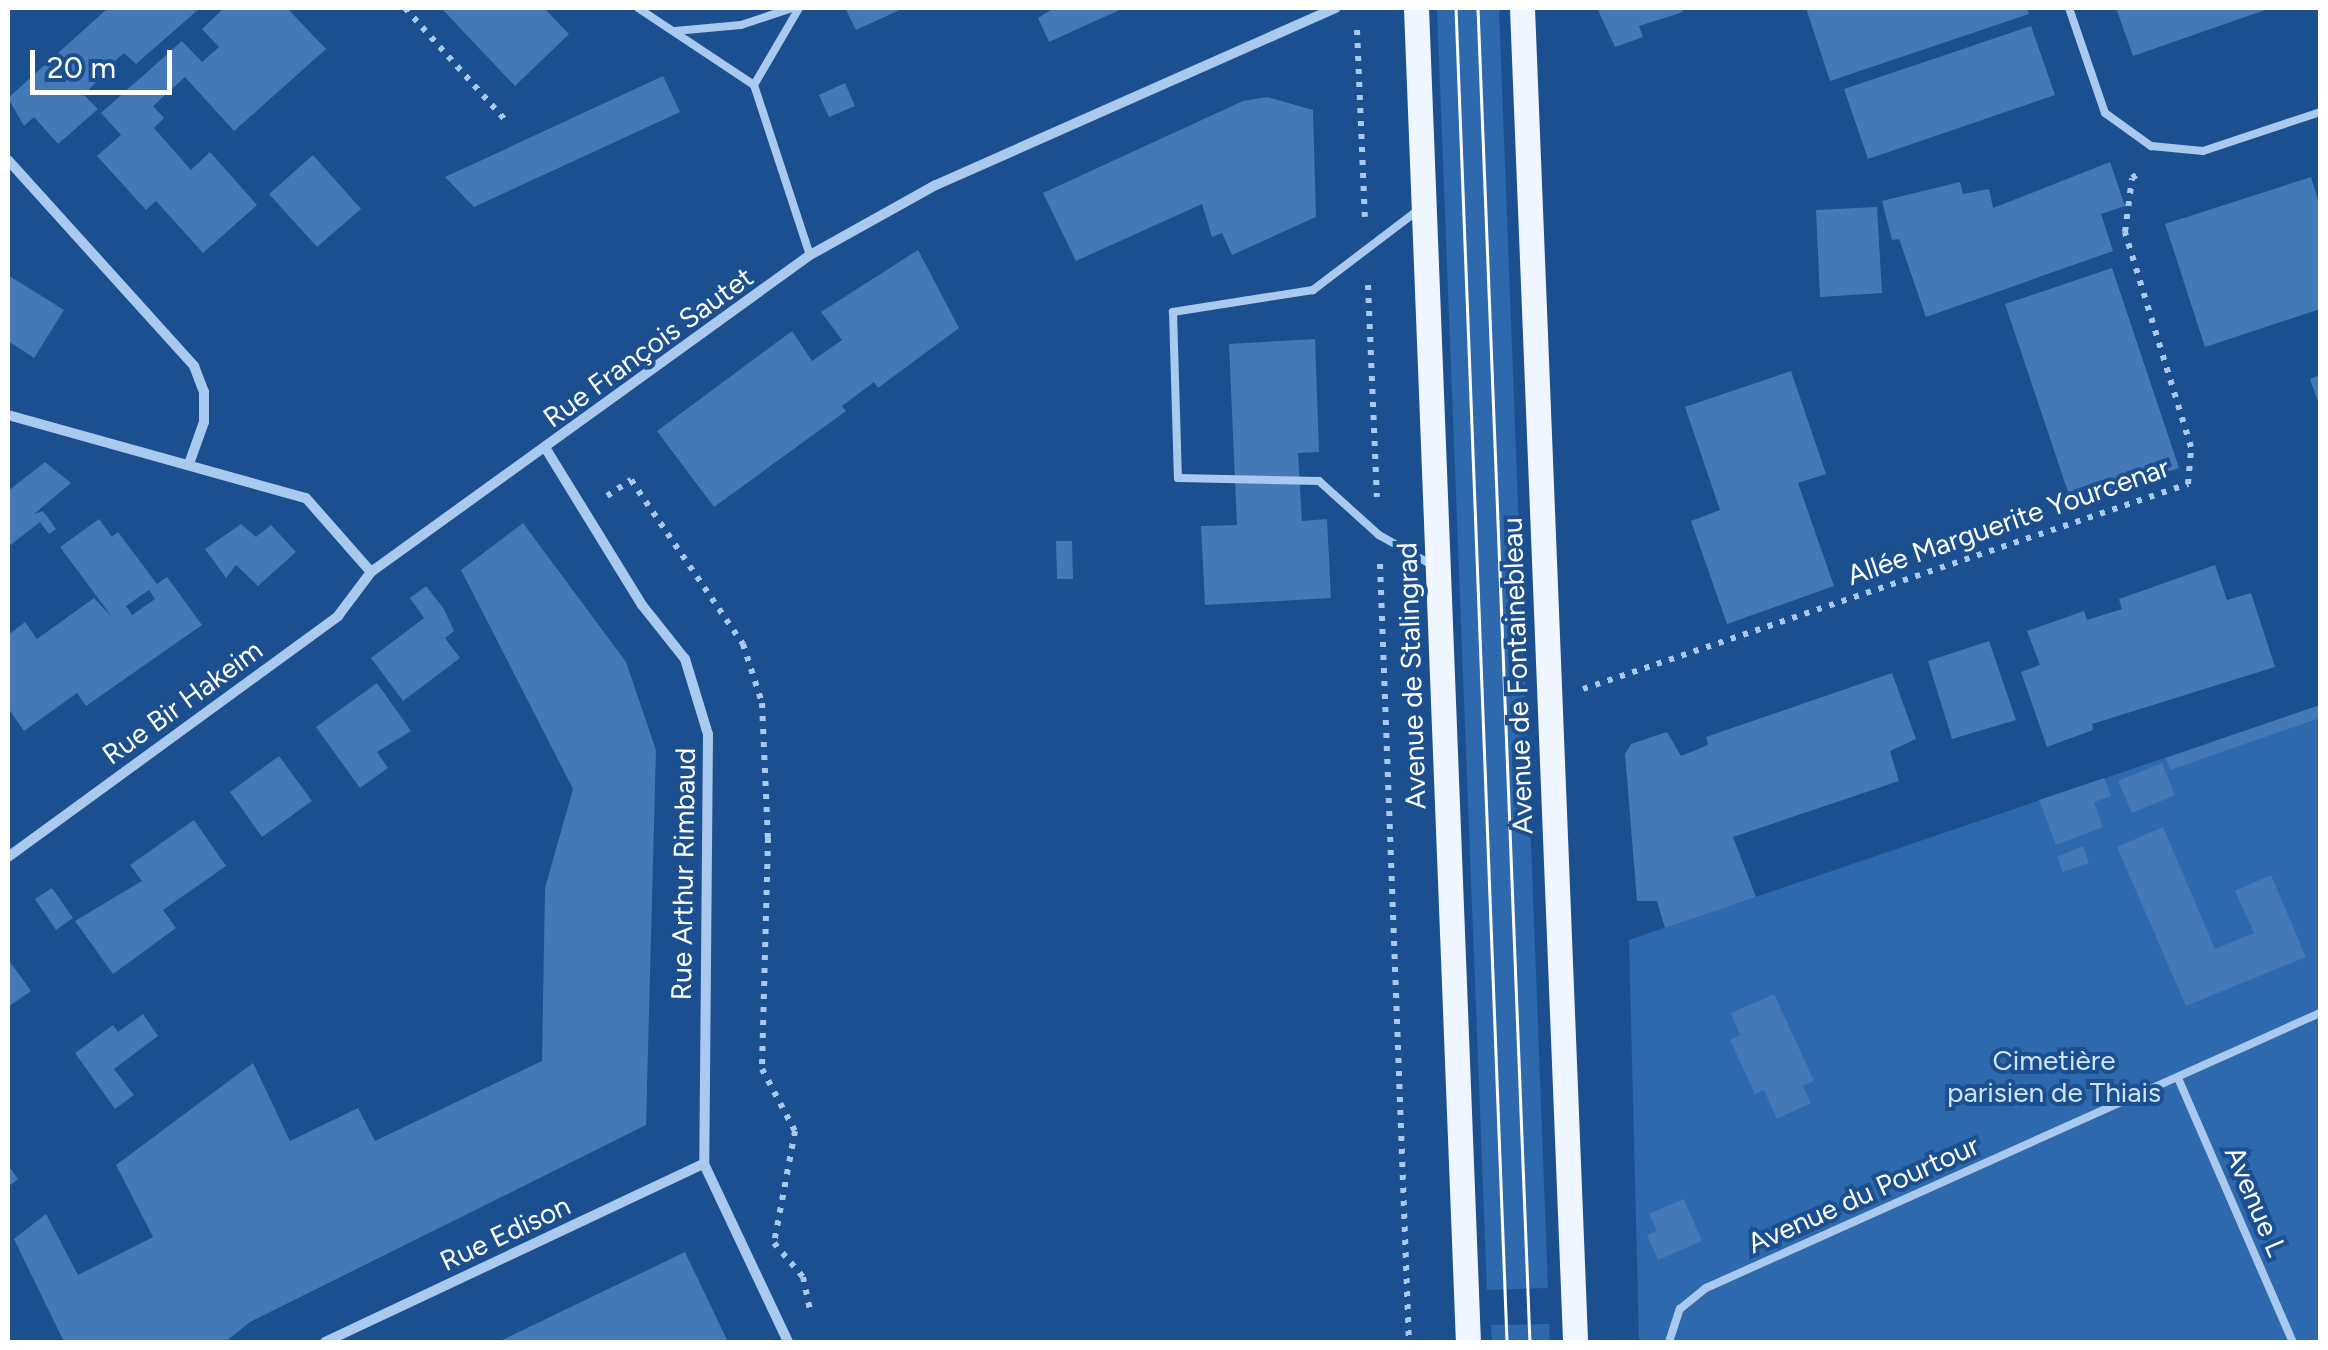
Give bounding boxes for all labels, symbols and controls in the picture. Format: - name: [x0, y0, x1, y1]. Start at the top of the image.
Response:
- scale bar: [35, 30, 178, 92]
- text: 20 m: [47, 49, 116, 86]
- street label: Rue François Sautet: [537, 260, 759, 434]
- street label: Allée Marguerite Yourcenar: [1842, 450, 2174, 592]
- street label: Avenue de Fontainebleau: [1495, 517, 1539, 835]
- street label: Avenue de Stalingrad: [1390, 542, 1432, 810]
- street label: Rue Bir Hakeim: [95, 633, 269, 771]
- street label: Rue Arthur Rimbaud: [664, 747, 702, 1001]
- park label: Cimetière parisien de Thiais: [1947, 1043, 2161, 1109]
- street label: Avenue du Pourtour: [1742, 1128, 1984, 1260]
- street label: Avenue L: [2218, 1141, 2294, 1261]
- street label: Rue Edison: [435, 1188, 575, 1278]

